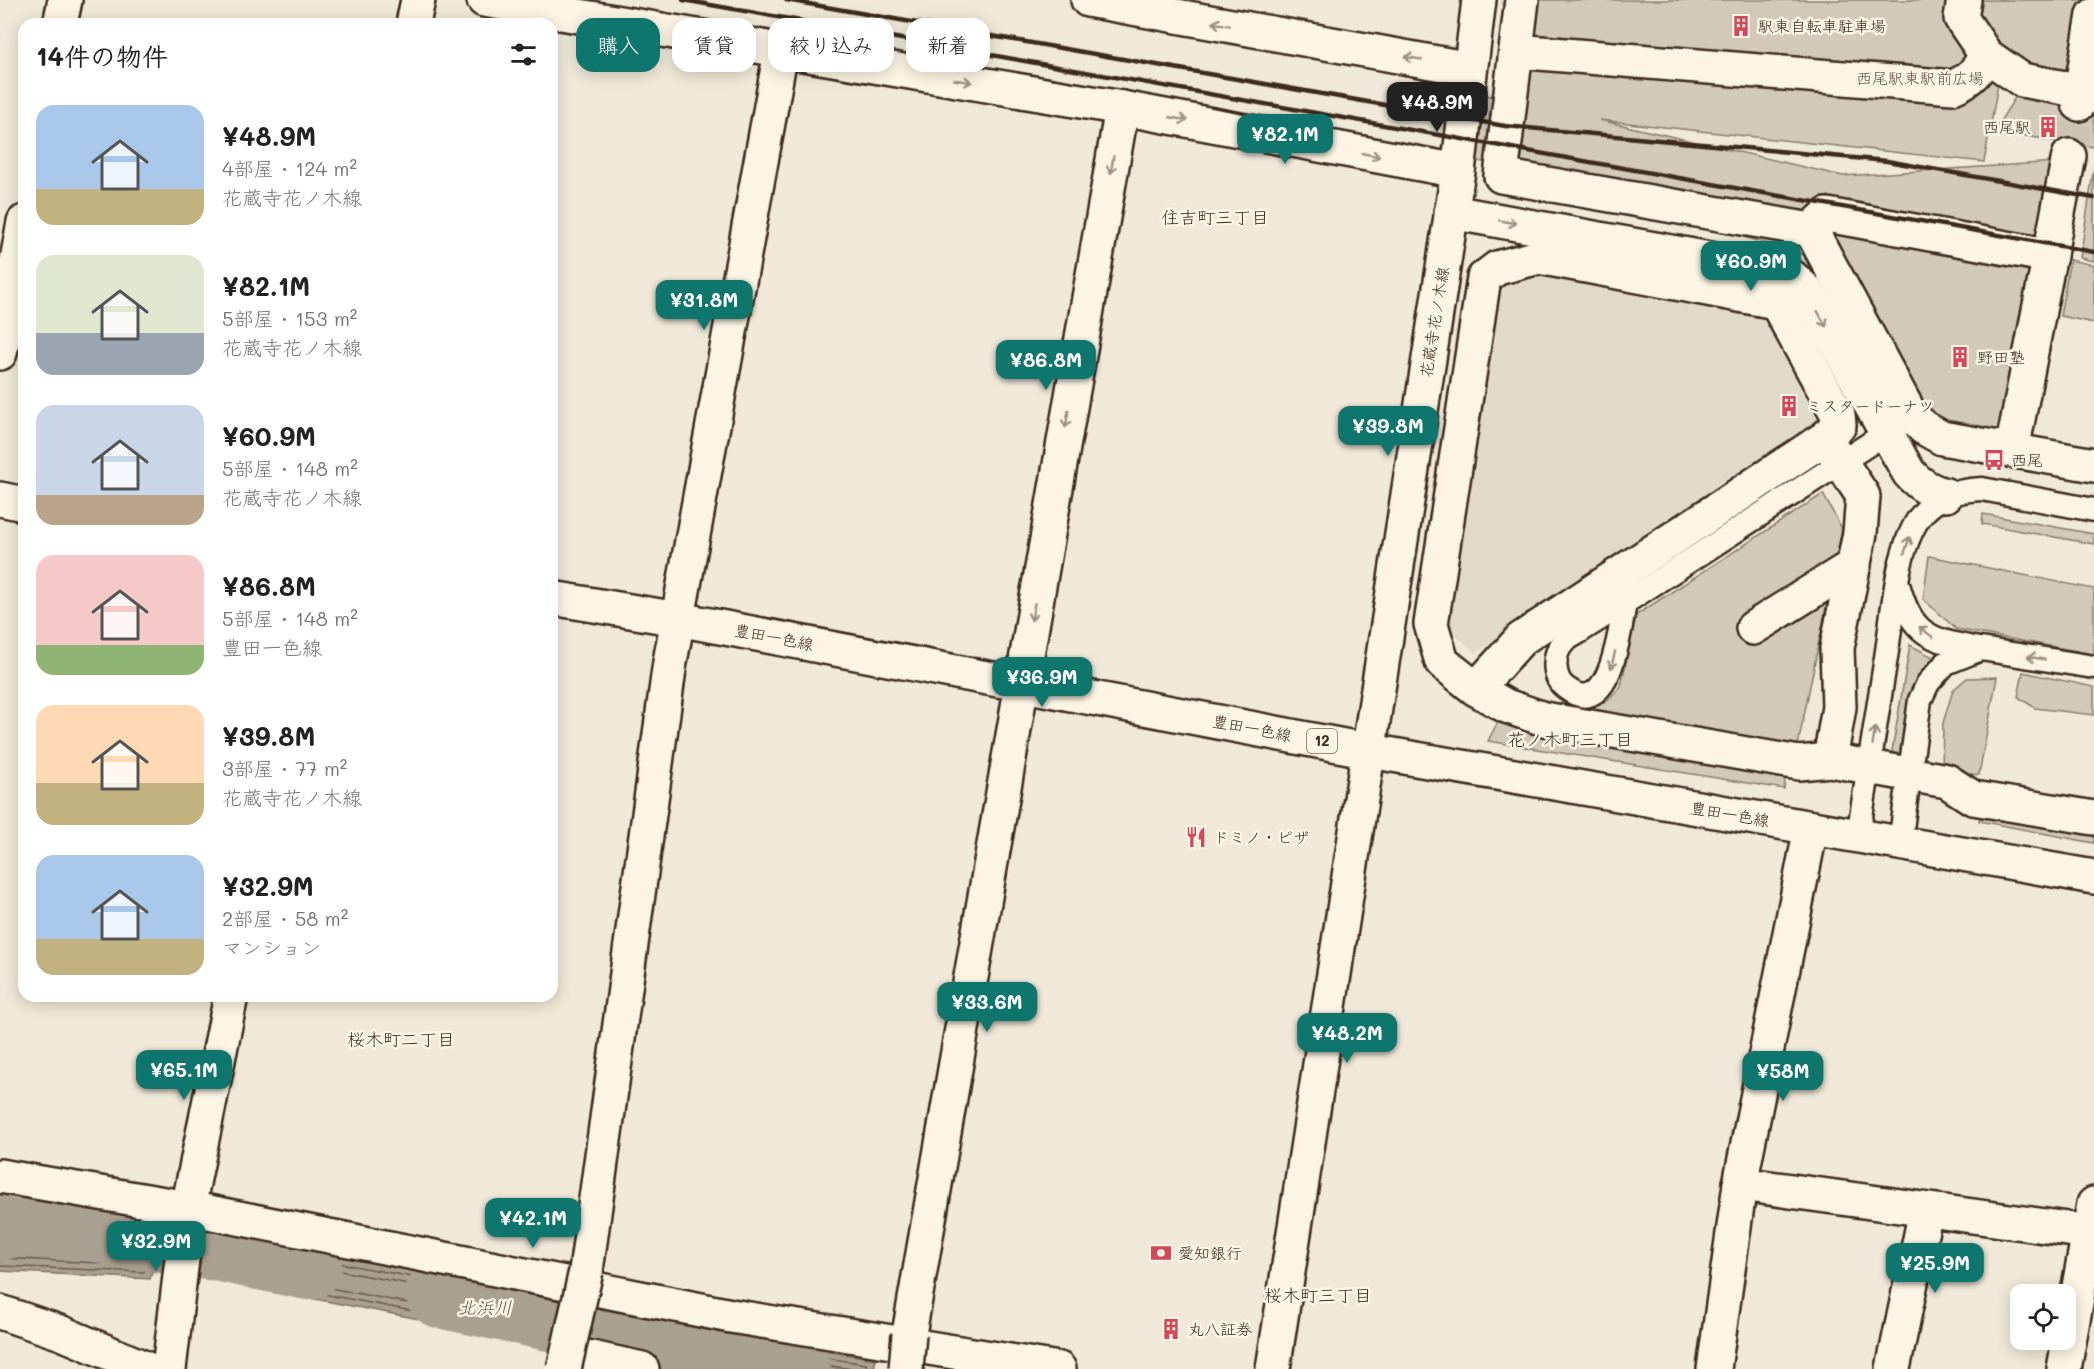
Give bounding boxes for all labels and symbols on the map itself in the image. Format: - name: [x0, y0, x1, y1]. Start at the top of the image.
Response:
- building icon: 駅東自転車駐車場: [1729, 14, 1753, 38]
- place label: 駅東自転車駐車場: [1758, 15, 1886, 36]
- one-way arrow: [1212, 18, 1231, 29]
- one-way arrow: [1404, 52, 1423, 63]
- park label: 西尾駅東駅前広場: [1856, 67, 1984, 88]
- one-way arrow: [953, 76, 973, 87]
- pin: ¥48.9M: [1388, 82, 1486, 133]
- one-way arrow: [1169, 114, 1189, 125]
- pin: ¥82.1M: [1236, 114, 1334, 165]
- building icon: 西尾駅: [2036, 115, 2060, 139]
- place label: 西尾駅: [1983, 116, 2031, 137]
- one-way arrow: [1361, 150, 1380, 161]
- one-way arrow: [1106, 155, 1117, 175]
- district label: 住吉町三丁目: [1161, 205, 1269, 229]
- one-way arrow: [1498, 217, 1518, 228]
- pin: ¥60.9M: [1702, 241, 1800, 292]
- street label: 花蔵寺花ノ木線: [1414, 265, 1453, 379]
- pin: ¥31.8M: [655, 280, 753, 331]
- one-way arrow: [1817, 311, 1829, 328]
- pin: ¥86.8M: [997, 340, 1095, 391]
- building icon: 野田塾: [1948, 345, 1972, 369]
- place label: 野田塾: [1977, 346, 2025, 367]
- building icon: ミスタードーナツ: [1777, 394, 1801, 418]
- place label: ミスタードーナツ: [1806, 395, 1934, 416]
- pin: ¥39.8M: [1339, 406, 1437, 457]
- one-way arrow: [1061, 409, 1072, 429]
- bus stop icon: 西尾: [1982, 448, 2006, 472]
- place label: 西尾: [2011, 449, 2043, 470]
- one-way arrow: [1903, 536, 1914, 555]
- one-way arrow: [1028, 601, 1039, 621]
- street label: 豊田一色線: [733, 619, 815, 654]
- one-way arrow: [1918, 626, 1934, 639]
- one-way arrow: [1607, 650, 1618, 669]
- one-way arrow: [2027, 653, 2046, 664]
- pin: ¥36.9M: [993, 657, 1091, 708]
- street label: 豊田一色線: [1211, 710, 1293, 745]
- district label: 花ノ木町三丁目: [1507, 727, 1633, 751]
- one-way arrow: [1869, 727, 1880, 747]
- road number: 12: [1307, 729, 1337, 753]
- street label: 豊田一色線: [1689, 796, 1771, 831]
- restaurant icon: ドミノ・ピザ: [1184, 825, 1208, 849]
- place label: ドミノ・ピザ: [1213, 826, 1309, 847]
- pin: ¥33.6M: [938, 982, 1036, 1033]
- pin: ¥48.2M: [1298, 1013, 1396, 1064]
- district label: 桜木町二丁目: [347, 1027, 455, 1051]
- pin: ¥65.1M: [135, 1050, 233, 1101]
- pin: ¥58M: [1747, 1051, 1819, 1102]
- pin: ¥42.1M: [484, 1198, 582, 1249]
- pin: ¥32.9M: [107, 1221, 205, 1272]
- bank icon: 愛知銀行: [1149, 1241, 1173, 1265]
- place label: 愛知銀行: [1178, 1242, 1242, 1263]
- pin: ¥25.9M: [1886, 1243, 1984, 1294]
- district label: 桜木町三丁目: [1264, 1283, 1372, 1307]
- water label: 北浜川: [458, 1295, 512, 1319]
- building icon: 丸八証券: [1159, 1317, 1183, 1341]
- place label: 丸八証券: [1188, 1318, 1252, 1339]

